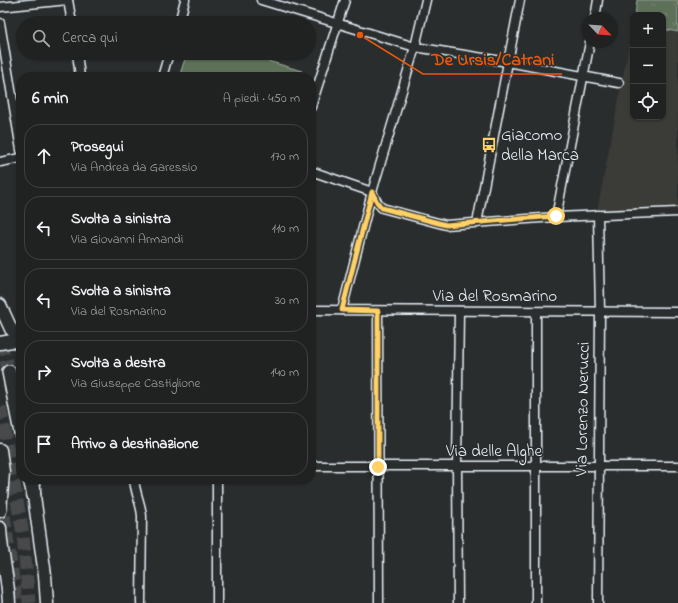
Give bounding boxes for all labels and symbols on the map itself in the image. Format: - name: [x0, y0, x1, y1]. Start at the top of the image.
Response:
- north arrow: [582, 12, 618, 48]
- callout: De Ursis/Catrani: [423, 44, 562, 74]
- text: De Ursis/Catrani: [431, 48, 554, 74]
- place label: Giacomo della Marca: [501, 123, 579, 168]
- bus stop icon: Giacomo della Marca: [480, 136, 498, 154]
- route start: [547, 207, 565, 225]
- street label: Via del Rosmarino: [432, 284, 557, 309]
- street label: Via Lorenzo Nerucci: [569, 342, 597, 477]
- street label: Via delle Alghe: [445, 439, 542, 466]
- route end: [369, 458, 387, 476]

